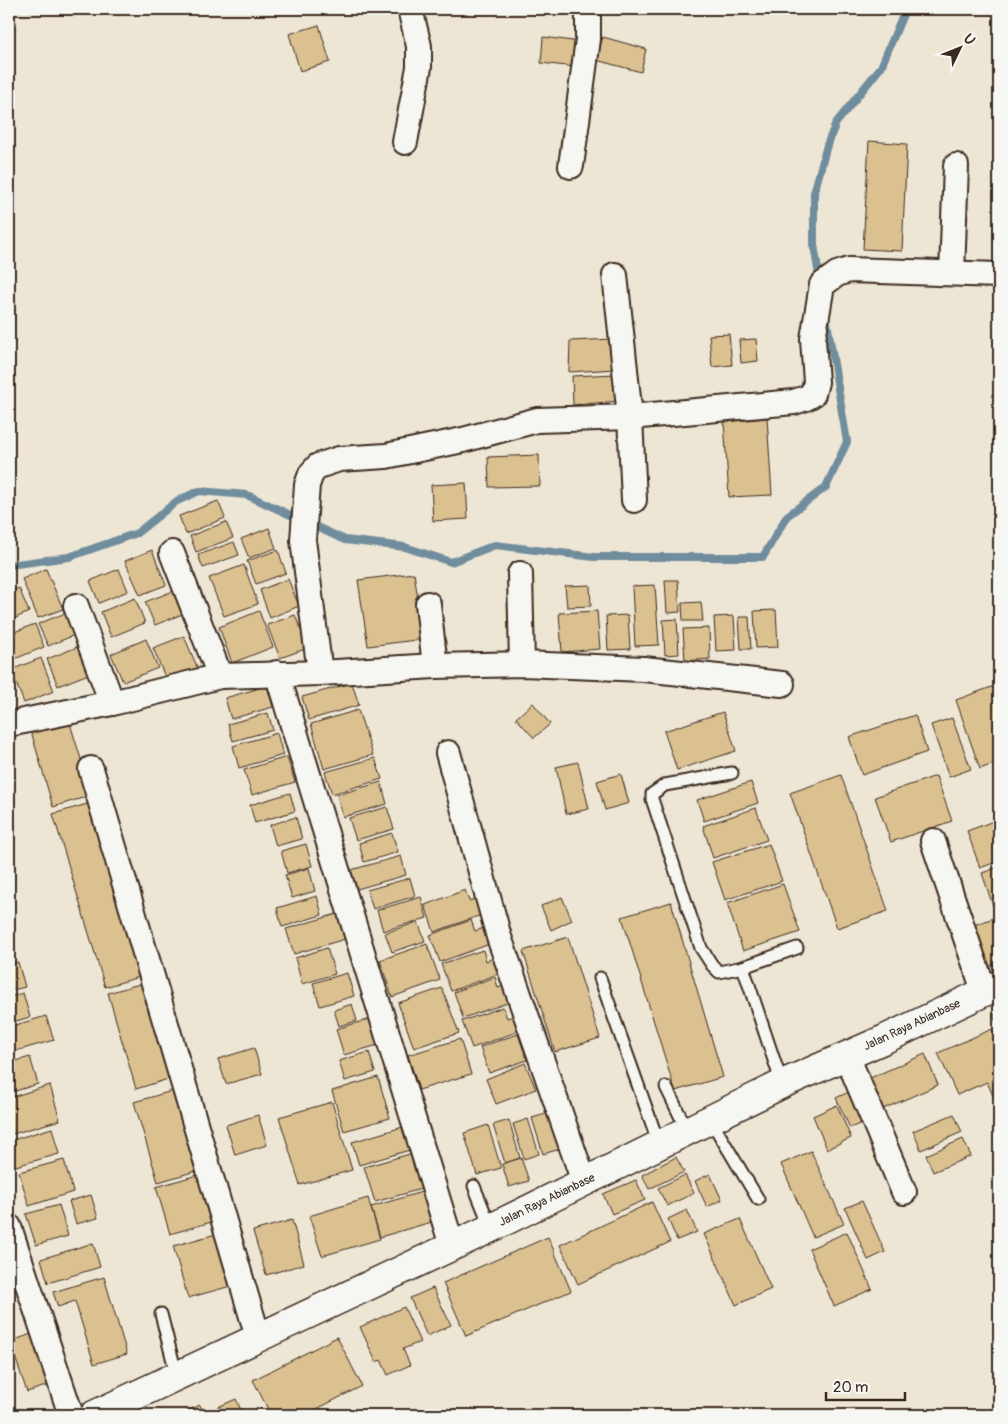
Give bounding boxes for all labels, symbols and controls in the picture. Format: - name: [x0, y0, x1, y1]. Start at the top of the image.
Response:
- north arrow: [936, 22, 986, 72]
- text: U: [960, 30, 979, 49]
- street label: Jalan Raya Abianbase: [861, 996, 963, 1054]
- street label: Jalan Raya Abianbase: [496, 1170, 598, 1230]
- scale bar: [826, 1369, 904, 1401]
- text: 20 m: [833, 1378, 868, 1397]

